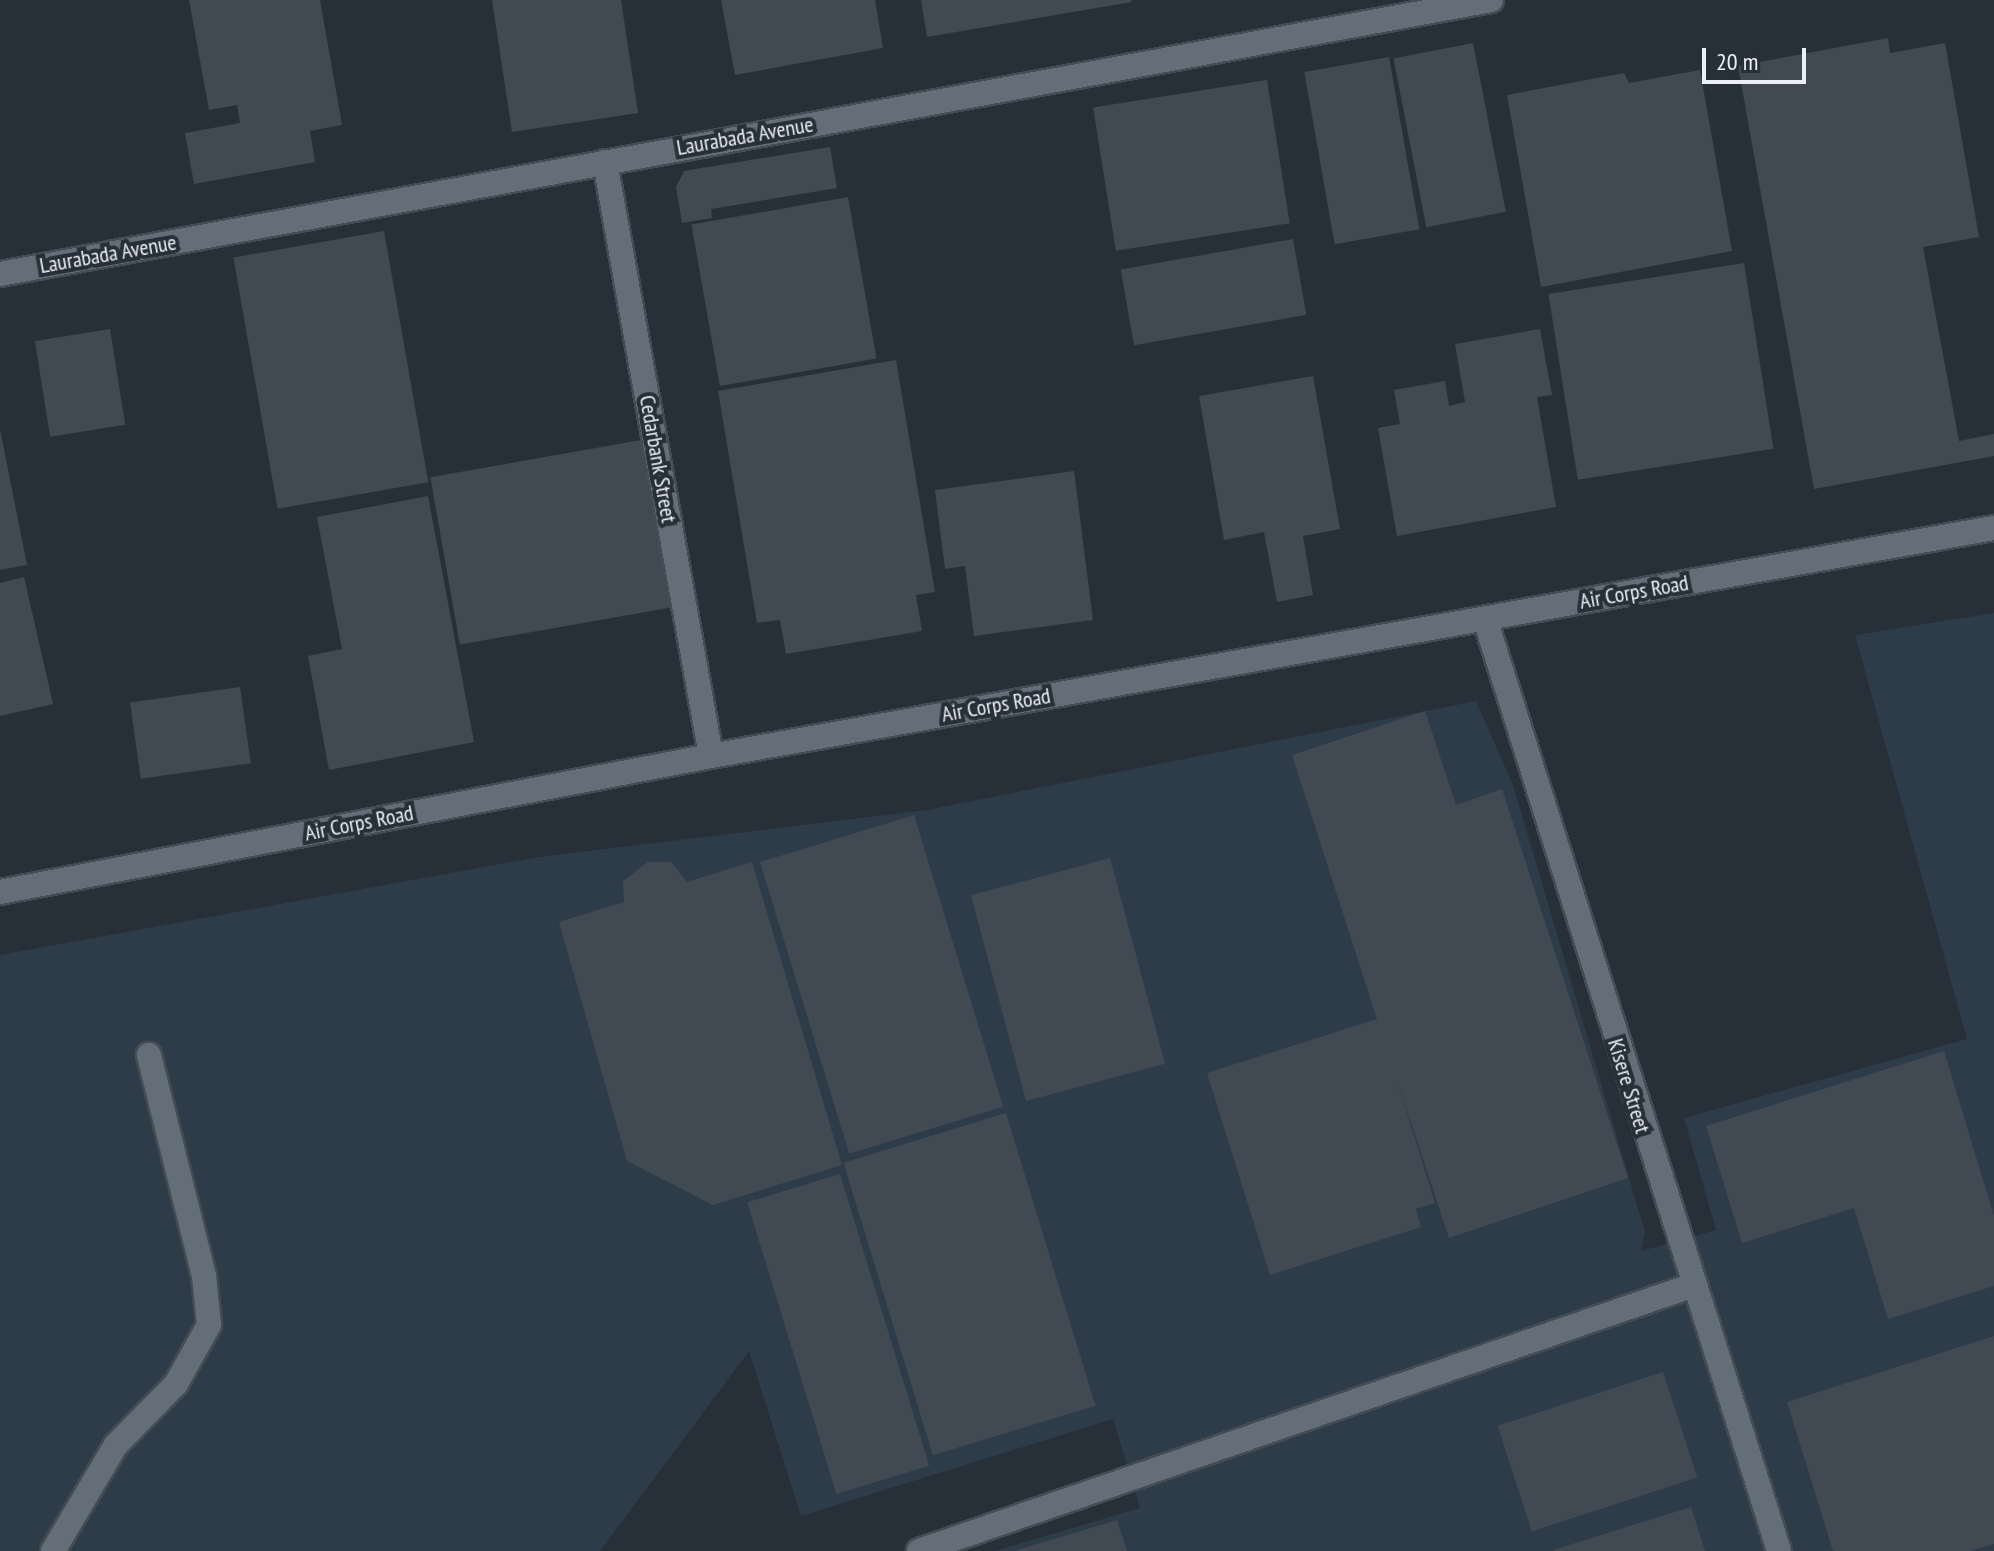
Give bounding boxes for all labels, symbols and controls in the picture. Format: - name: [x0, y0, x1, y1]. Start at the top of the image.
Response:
- scale bar: [1706, 32, 1810, 82]
- text: 20 m: [1716, 46, 1758, 77]
- street label: Laurabada Avenue: [674, 111, 816, 161]
- street label: Laurabada Avenue: [37, 229, 179, 279]
- street label: Cedarbank Street: [634, 393, 682, 525]
- street label: Air Corps Road: [1578, 569, 1690, 615]
- street label: Air Corps Road: [940, 682, 1052, 728]
- street label: Air Corps Road: [302, 800, 416, 846]
- street label: Kisere Street: [1602, 1036, 1656, 1136]

